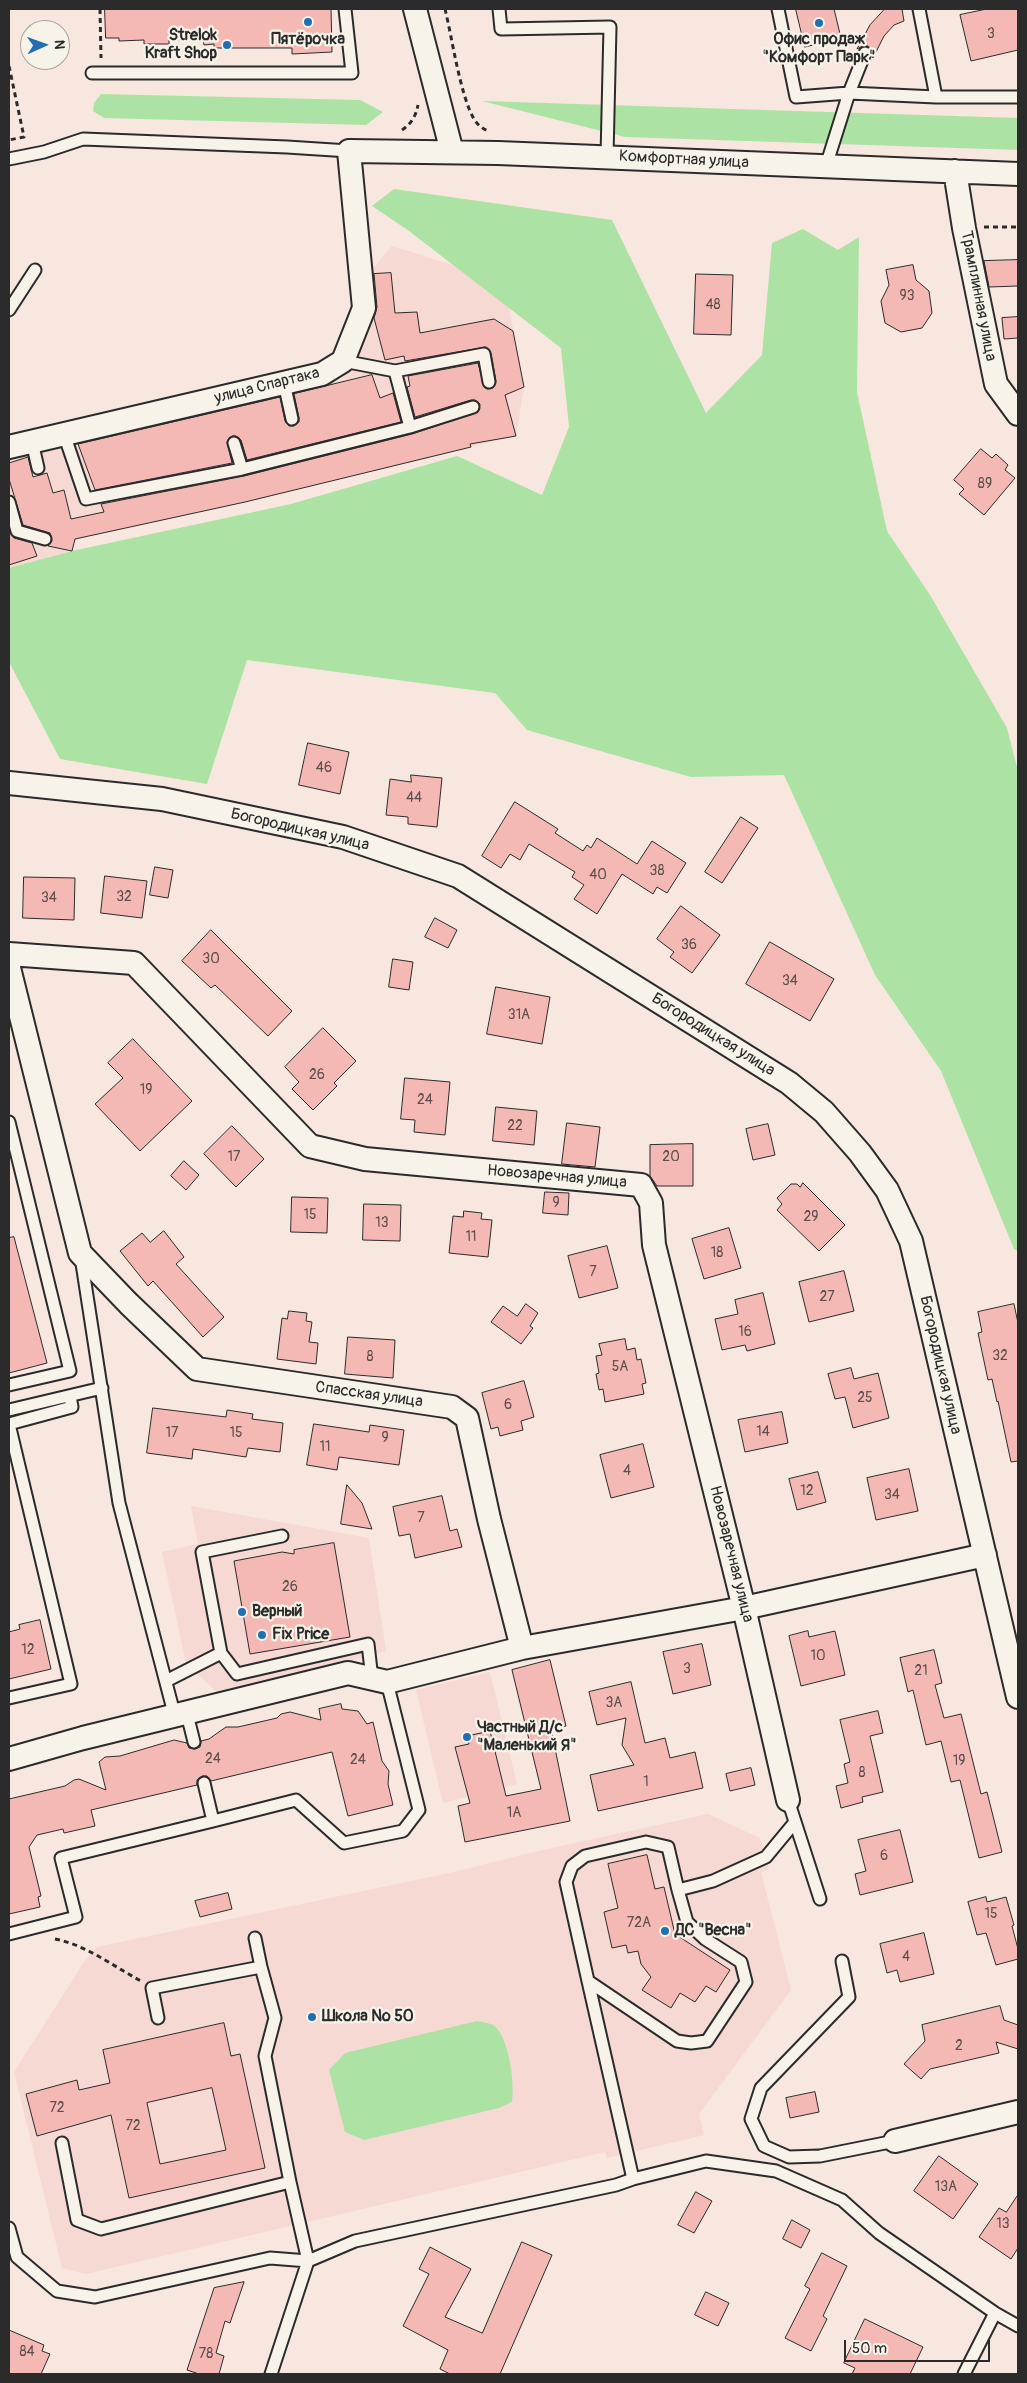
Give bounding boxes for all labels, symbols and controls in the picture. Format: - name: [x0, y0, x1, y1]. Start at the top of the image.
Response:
- marker: Пятёрочка: [302, 16, 314, 28]
- marker: Офис продаж "Комфорт Парк": [813, 17, 825, 29]
- north arrow: [20, 20, 70, 70]
- place label: Strelok Kraft Shop: [145, 26, 217, 64]
- house number: 3: [987, 26, 995, 42]
- place label: Пятёрочка: [271, 30, 345, 50]
- place label: Офис продаж "Комфорт Парк": [762, 30, 876, 68]
- text: N: [51, 39, 68, 50]
- marker: Strelok Kraft Shop: [221, 39, 233, 51]
- street label: Комфортная улица: [619, 147, 749, 173]
- street label: Трамплинная улица: [956, 229, 1000, 363]
- house number: 93: [899, 288, 915, 304]
- house number: 48: [705, 297, 721, 313]
- street label: улица Спартака: [213, 364, 321, 408]
- house number: 89: [978, 476, 992, 492]
- house number: 46: [316, 760, 332, 776]
- house number: 44: [406, 790, 422, 806]
- street label: Богородицкая улица: [229, 805, 371, 855]
- house number: 38: [650, 863, 664, 879]
- house number: 40: [589, 867, 607, 883]
- house number: 32: [116, 889, 132, 905]
- house number: 34: [41, 890, 57, 906]
- house number: 36: [681, 937, 697, 953]
- house number: 30: [202, 951, 220, 967]
- house number: 34: [782, 973, 798, 989]
- street label: Богородицкая улица: [648, 989, 778, 1081]
- house number: 31А: [508, 1007, 530, 1023]
- house number: 26: [309, 1067, 325, 1083]
- house number: 19: [140, 1082, 152, 1098]
- house number: 24: [417, 1092, 433, 1108]
- house number: 22: [507, 1118, 523, 1134]
- house number: 17: [228, 1149, 240, 1165]
- house number: 20: [662, 1149, 680, 1165]
- street label: Новозаречная улица: [486, 1161, 628, 1193]
- house number: 9: [552, 1195, 560, 1211]
- house number: 15: [303, 1207, 317, 1223]
- house number: 29: [803, 1209, 819, 1225]
- house number: 13: [375, 1215, 389, 1231]
- house number: 11: [466, 1229, 476, 1245]
- house number: 18: [711, 1245, 723, 1261]
- house number: 7: [589, 1264, 597, 1280]
- house number: 27: [819, 1289, 835, 1305]
- street label: Богородицкая улица: [915, 1294, 965, 1436]
- house number: 16: [738, 1324, 752, 1340]
- house number: 32: [992, 1348, 1008, 1364]
- house number: 8: [366, 1349, 374, 1365]
- house number: 5А: [612, 1359, 628, 1375]
- street label: Спасская улица: [314, 1378, 424, 1412]
- house number: 25: [857, 1390, 873, 1406]
- house number: 6: [504, 1397, 512, 1413]
- house number: 14: [756, 1424, 770, 1440]
- house number: 17: [166, 1425, 178, 1441]
- house number: 15: [229, 1425, 243, 1441]
- house number: 9: [381, 1430, 389, 1446]
- house number: 11: [320, 1439, 330, 1455]
- house number: 4: [623, 1463, 631, 1479]
- house number: 12: [800, 1483, 814, 1499]
- street label: Новозаречная улица: [705, 1484, 757, 1624]
- house number: 34: [884, 1487, 900, 1503]
- house number: 7: [417, 1510, 425, 1526]
- house number: 26: [282, 1579, 298, 1595]
- place label: Верный: [252, 1602, 302, 1622]
- marker: Верный: [236, 1606, 248, 1618]
- place label: Fix Price: [272, 1625, 329, 1645]
- marker: Fix Price: [256, 1629, 268, 1641]
- house number: 12: [21, 1642, 35, 1658]
- house number: 10: [810, 1648, 826, 1664]
- house number: 3: [683, 1661, 691, 1677]
- house number: 21: [914, 1663, 928, 1679]
- house number: 3А: [606, 1695, 622, 1711]
- place label: Частный Д/с "Маленький Я": [477, 1718, 576, 1756]
- marker: Частный Д/с "Маленький Я": [461, 1731, 473, 1743]
- house number: 24: [205, 1751, 221, 1767]
- house number: 24: [350, 1752, 366, 1768]
- house number: 19: [953, 1753, 965, 1769]
- house number: 8: [858, 1765, 866, 1781]
- house number: 1: [643, 1774, 649, 1790]
- house number: 1А: [507, 1805, 521, 1821]
- house number: 6: [880, 1848, 888, 1864]
- house number: 15: [984, 1906, 998, 1922]
- house number: 72А: [627, 1915, 651, 1931]
- place label: ДС "Весна": [675, 1921, 751, 1941]
- marker: ДС "Весна": [659, 1925, 671, 1937]
- house number: 4: [902, 1949, 910, 1965]
- place label: Школа № 50: [322, 2007, 414, 2027]
- marker: Школа № 50: [306, 2011, 318, 2023]
- house number: 2: [955, 2038, 963, 2054]
- house number: 72: [49, 2100, 65, 2116]
- house number: 72: [125, 2118, 141, 2134]
- house number: 13А: [935, 2179, 957, 2195]
- house number: 13: [996, 2216, 1010, 2232]
- scale bar: [847, 2330, 993, 2362]
- text: 50 m: [852, 2339, 887, 2358]
- house number: 84: [19, 2344, 35, 2360]
- house number: 78: [199, 2346, 213, 2362]

